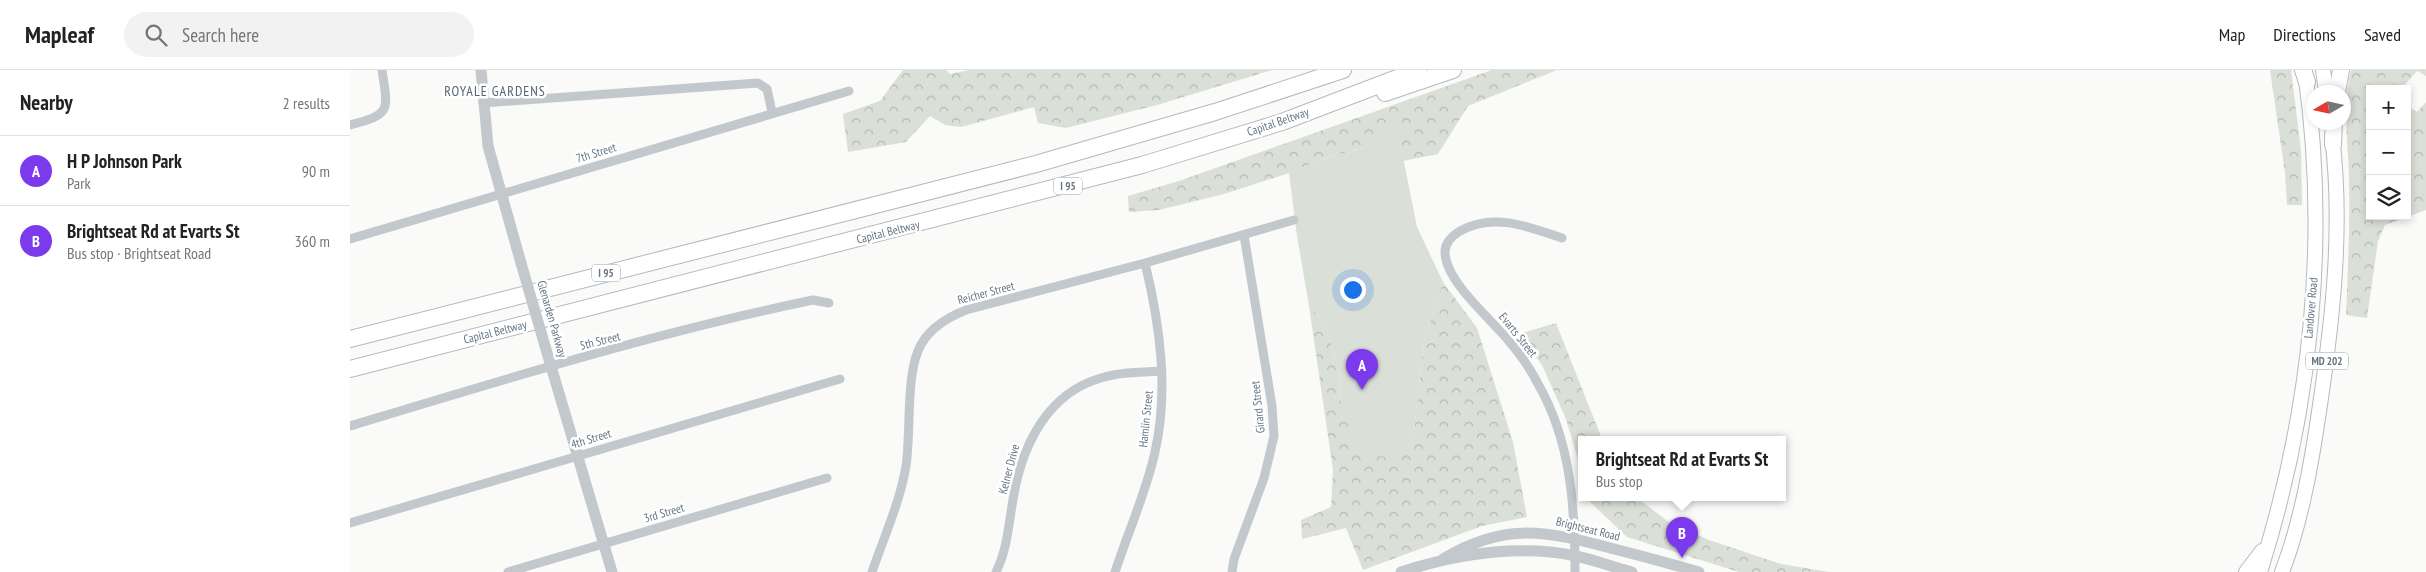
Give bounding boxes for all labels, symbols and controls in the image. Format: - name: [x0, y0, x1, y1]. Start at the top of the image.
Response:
- search box: [124, 12, 474, 57]
- text: Mapleaf: [25, 19, 94, 50]
- icon: search: [142, 21, 170, 49]
- text: Search here: [182, 23, 259, 47]
- text: Map: [2219, 23, 2245, 46]
- text: Directions: [2273, 23, 2336, 46]
- text: Saved: [2364, 23, 2401, 46]
- district label: ROYALE GARDENS: [444, 82, 546, 100]
- north arrow: [2306, 85, 2351, 130]
- map controls: [2366, 85, 2411, 220]
- button: +: [2366, 85, 2411, 130]
- text: Nearby: [20, 89, 73, 116]
- text: 2 results: [283, 93, 330, 113]
- street label: Capital Beltway: [1245, 104, 1311, 139]
- button: −: [2366, 130, 2411, 175]
- street label: 7th Street: [574, 139, 618, 166]
- text: H P Johnson Park: [67, 149, 182, 173]
- text: A: [32, 161, 40, 181]
- text: 90 m: [302, 161, 330, 181]
- text: Park: [67, 173, 91, 193]
- button: layers: [2366, 175, 2411, 220]
- road number: I 95: [1054, 178, 1082, 194]
- street label: Capital Beltway: [855, 216, 921, 247]
- text: Brightseat Rd at Evarts St: [67, 219, 239, 243]
- text: B: [32, 231, 40, 251]
- text: 360 m: [295, 231, 330, 251]
- text: Bus stop · Brightseat Road: [67, 243, 211, 263]
- road number: I 95: [592, 264, 620, 282]
- your location: [1340, 277, 1366, 303]
- street label: Landover Road: [2300, 277, 2321, 339]
- street label: Reicher Street: [956, 278, 1017, 307]
- street label: Glenarden Parkway: [534, 279, 571, 359]
- street label: Evarts Street: [1496, 309, 1541, 361]
- street label: Capital Beltway: [462, 316, 528, 347]
- street label: 5th Street: [578, 328, 622, 353]
- pin: A: [1346, 349, 1378, 390]
- road number: MD 202: [2306, 352, 2348, 370]
- street label: Girard Street: [1247, 379, 1268, 434]
- street label: Hamlin Street: [1135, 389, 1156, 448]
- street label: 4th Street: [569, 425, 613, 452]
- popup: [1578, 436, 1786, 501]
- street label: Kelner Drive: [995, 442, 1022, 495]
- text: Brightseat Rd at Evarts St: [1596, 447, 1768, 471]
- text: Bus stop: [1596, 471, 1643, 491]
- street label: 3rd Street: [642, 499, 686, 525]
- street label: Brightseat Road: [1555, 513, 1622, 544]
- pin: B: [1666, 517, 1698, 558]

